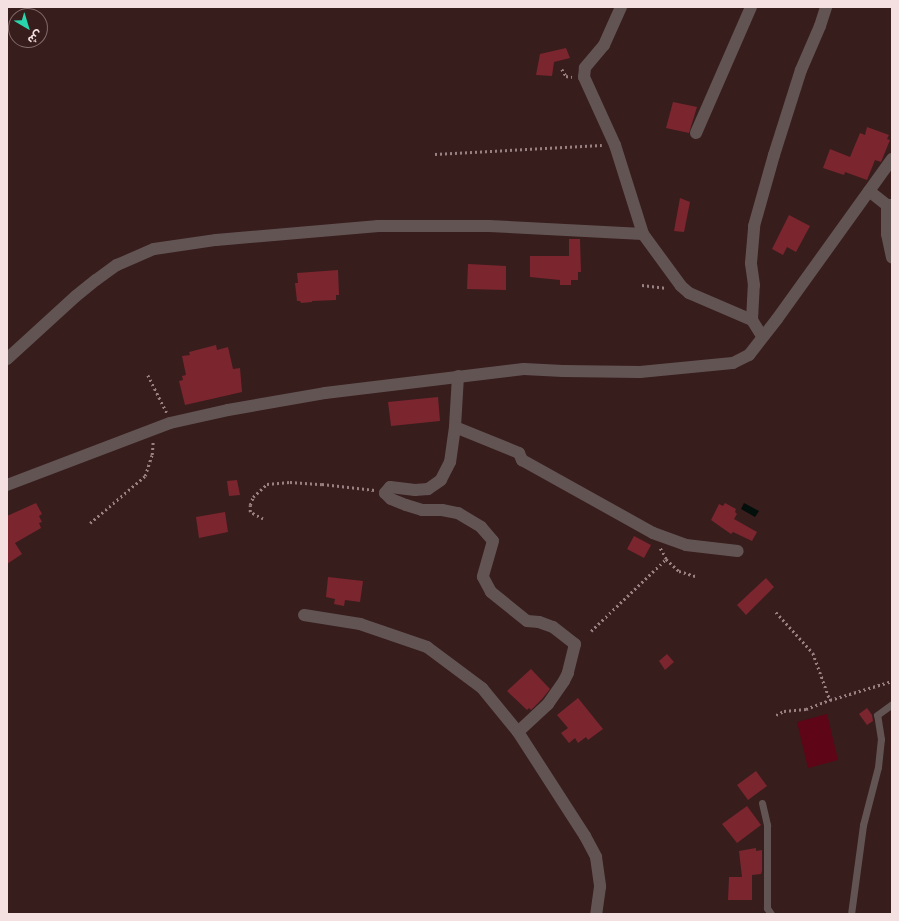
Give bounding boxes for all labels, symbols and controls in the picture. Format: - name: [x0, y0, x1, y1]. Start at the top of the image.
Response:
- north arrow: [8, 8, 48, 48]
- text: ش: [25, 27, 45, 47]

